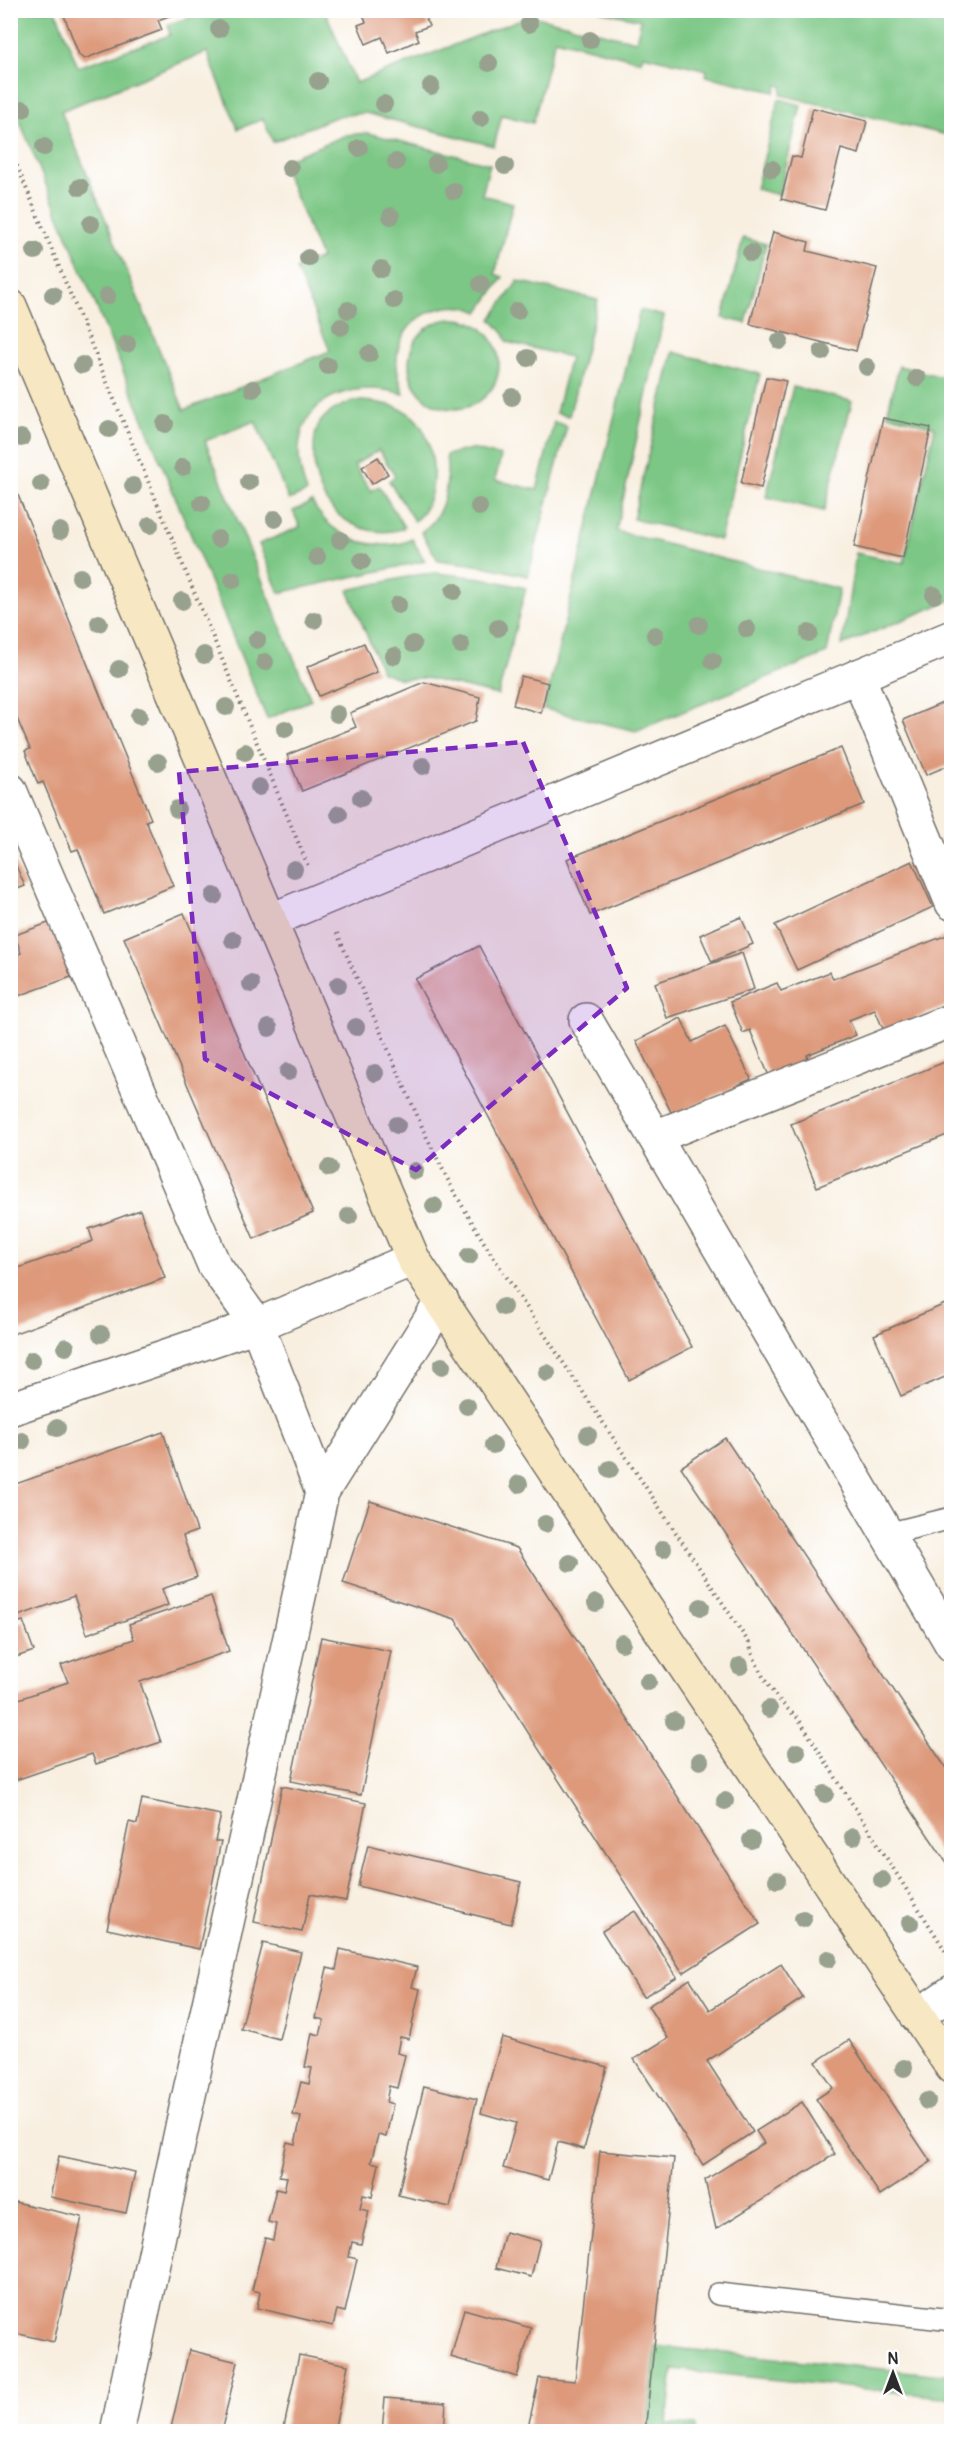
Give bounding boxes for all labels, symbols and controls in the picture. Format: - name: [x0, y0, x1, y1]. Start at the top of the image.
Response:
- north arrow: [863, 2343, 923, 2403]
- text: N: [888, 2349, 899, 2369]

